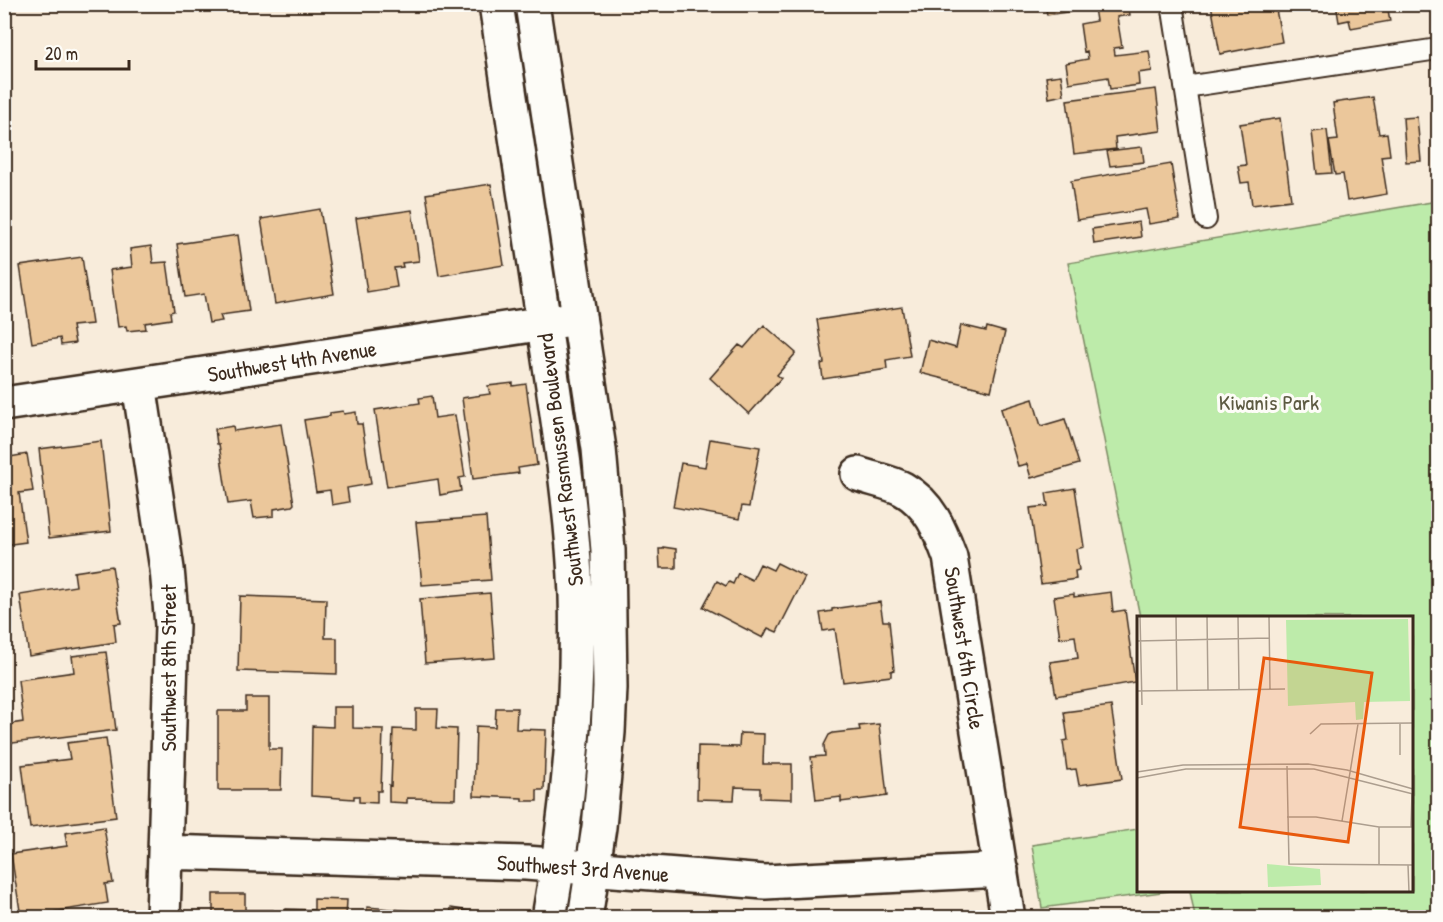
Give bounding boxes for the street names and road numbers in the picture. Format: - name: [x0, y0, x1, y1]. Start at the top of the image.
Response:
- street label: Southwest Rasmussen Boulevard: [530, 332, 590, 588]
- street label: Southwest 4th Avenue: [205, 333, 379, 389]
- street label: Southwest 6th Circle: [937, 565, 993, 732]
- street label: Southwest 8th Street: [153, 584, 183, 752]
- street label: Southwest 3rd Avenue: [496, 847, 670, 889]

